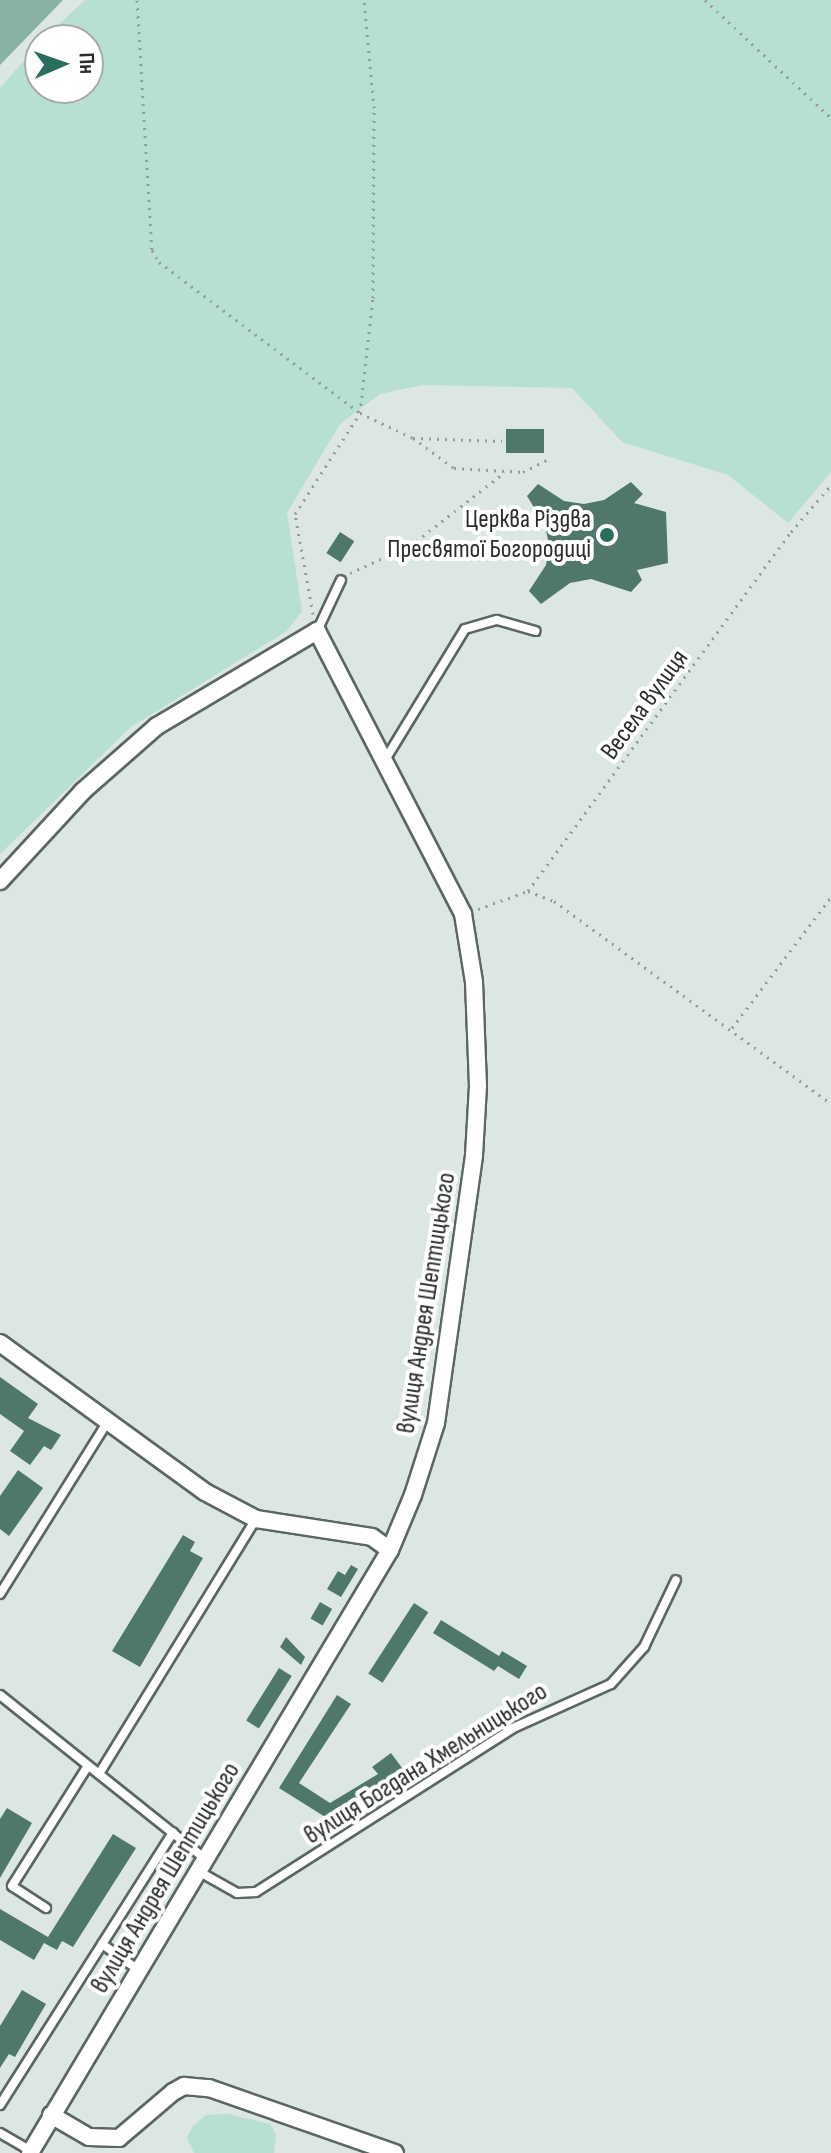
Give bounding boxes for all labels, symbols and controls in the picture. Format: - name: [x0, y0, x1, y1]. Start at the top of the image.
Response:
- north arrow: [24, 24, 104, 104]
- text: Пн: [73, 52, 100, 74]
- place label: Церква Різдва Пресвятої Богородиці: [387, 504, 591, 566]
- marker: Церква Різдва Пресвятої Богородиці: [598, 526, 616, 544]
- street label: Весела вулиця: [595, 644, 695, 766]
- street label: вулиця Андрея Шептицького: [391, 1170, 463, 1436]
- street label: вулиця Богдана Хмельницького: [299, 1676, 553, 1852]
- street label: вулиця Андрея Шептицького: [85, 1757, 247, 1999]

